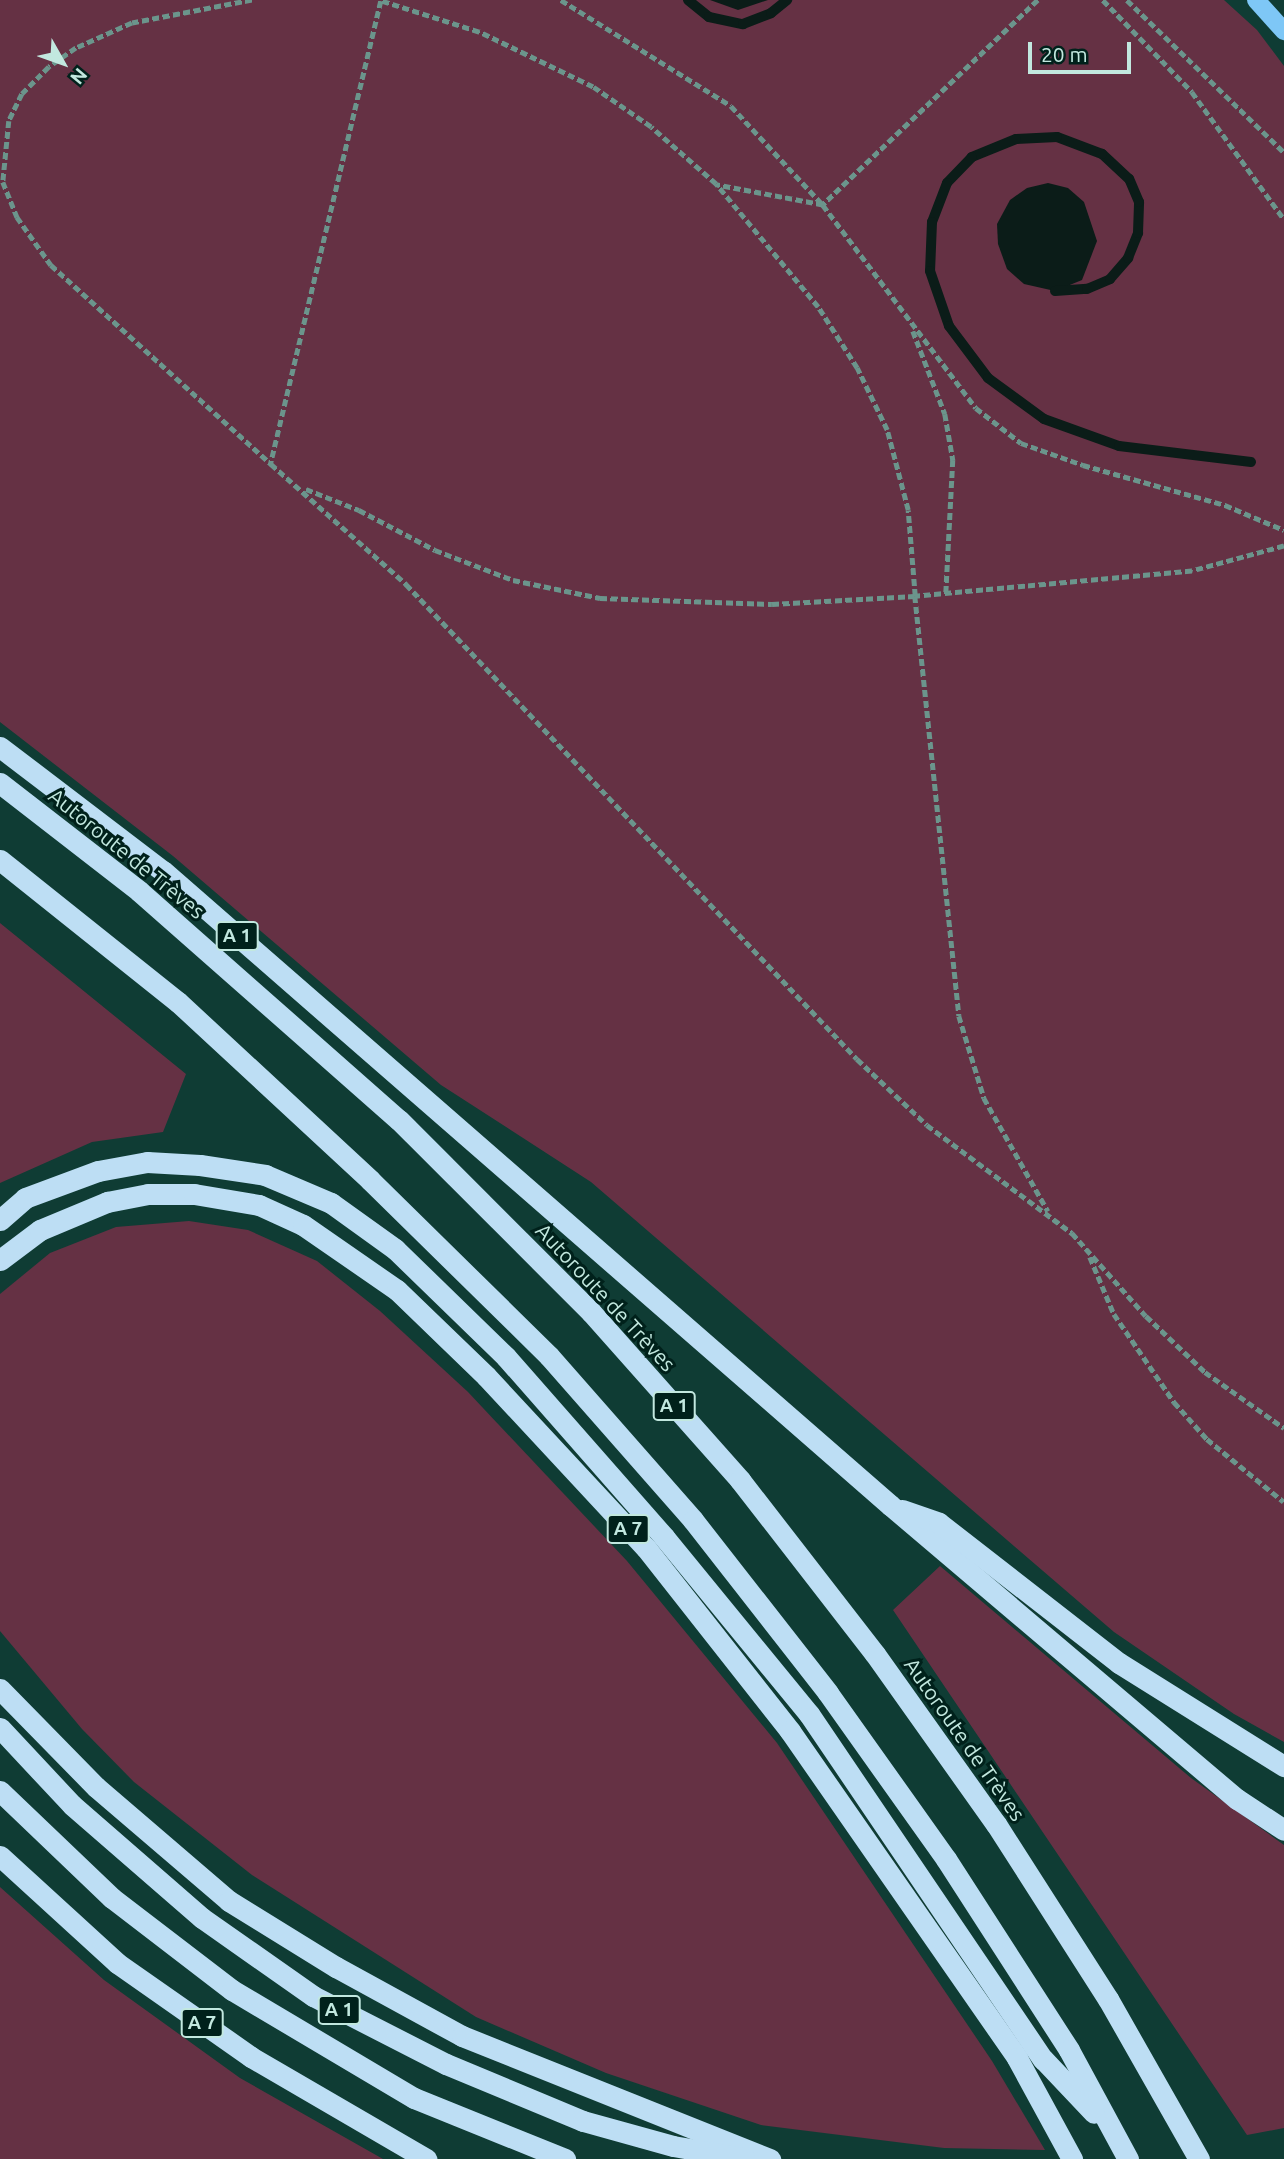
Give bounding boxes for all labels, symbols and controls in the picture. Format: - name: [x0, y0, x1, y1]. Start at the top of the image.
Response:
- north arrow: [28, 28, 98, 98]
- scale bar: [1032, 28, 1135, 72]
- text: 20 m: [1041, 42, 1088, 66]
- text: N: [66, 64, 92, 89]
- street label: Autoroute de Trèves: [44, 782, 210, 924]
- road number: A 1: [214, 920, 260, 952]
- street label: Autoroute de Trèves: [531, 1218, 681, 1376]
- road number: A 1: [651, 1390, 697, 1422]
- road number: A 7: [605, 1513, 651, 1544]
- street label: Autoroute de Trèves: [899, 1653, 1031, 1825]
- road number: A 1: [316, 1994, 362, 2026]
- road number: A 7: [179, 2008, 225, 2038]

